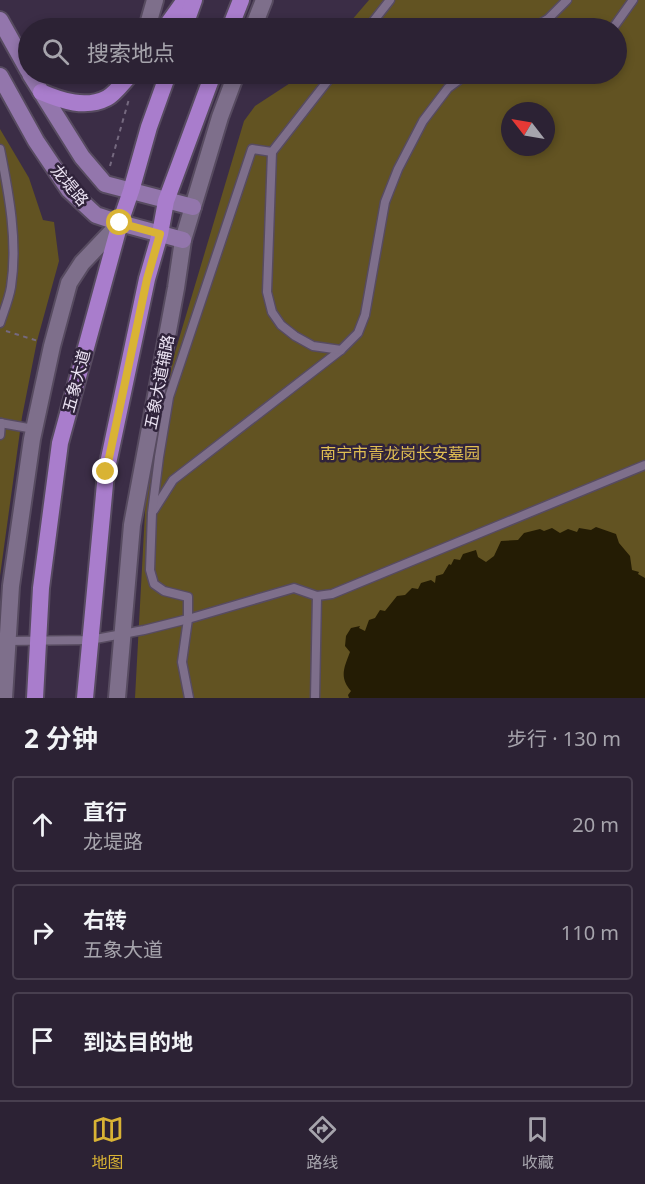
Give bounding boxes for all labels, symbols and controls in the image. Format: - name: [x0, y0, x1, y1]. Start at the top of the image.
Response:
- search box: [18, 18, 627, 84]
- icon: search: [39, 35, 72, 68]
- text: 搜索地点: [87, 37, 175, 67]
- north arrow: [501, 102, 555, 156]
- street label: 龙堤路: [46, 160, 94, 210]
- route start: [106, 209, 132, 235]
- street label: 五象大道辅路: [139, 333, 179, 431]
- street label: 五象大道: [57, 347, 95, 415]
- park label: 南宁市青龙岗长安墓园: [320, 442, 480, 464]
- route end: [92, 458, 118, 484]
- text: 2 分钟: [24, 720, 98, 756]
- text: 步行 · 130 m: [507, 725, 621, 752]
- text: 直行: [83, 796, 127, 826]
- icon: ahead: [26, 808, 59, 841]
- text: 20 m: [572, 811, 619, 838]
- text: 龙堤路: [83, 828, 143, 855]
- text: 右转: [83, 904, 127, 934]
- icon: right: [26, 916, 59, 949]
- text: 110 m: [561, 919, 619, 946]
- text: 五象大道: [83, 936, 163, 963]
- icon: arrive: [26, 1024, 59, 1057]
- text: 到达目的地: [83, 1026, 193, 1056]
- tab: 地图: [91, 1113, 124, 1173]
- tab: 路线: [306, 1113, 339, 1173]
- tab: 收藏: [521, 1113, 554, 1173]

